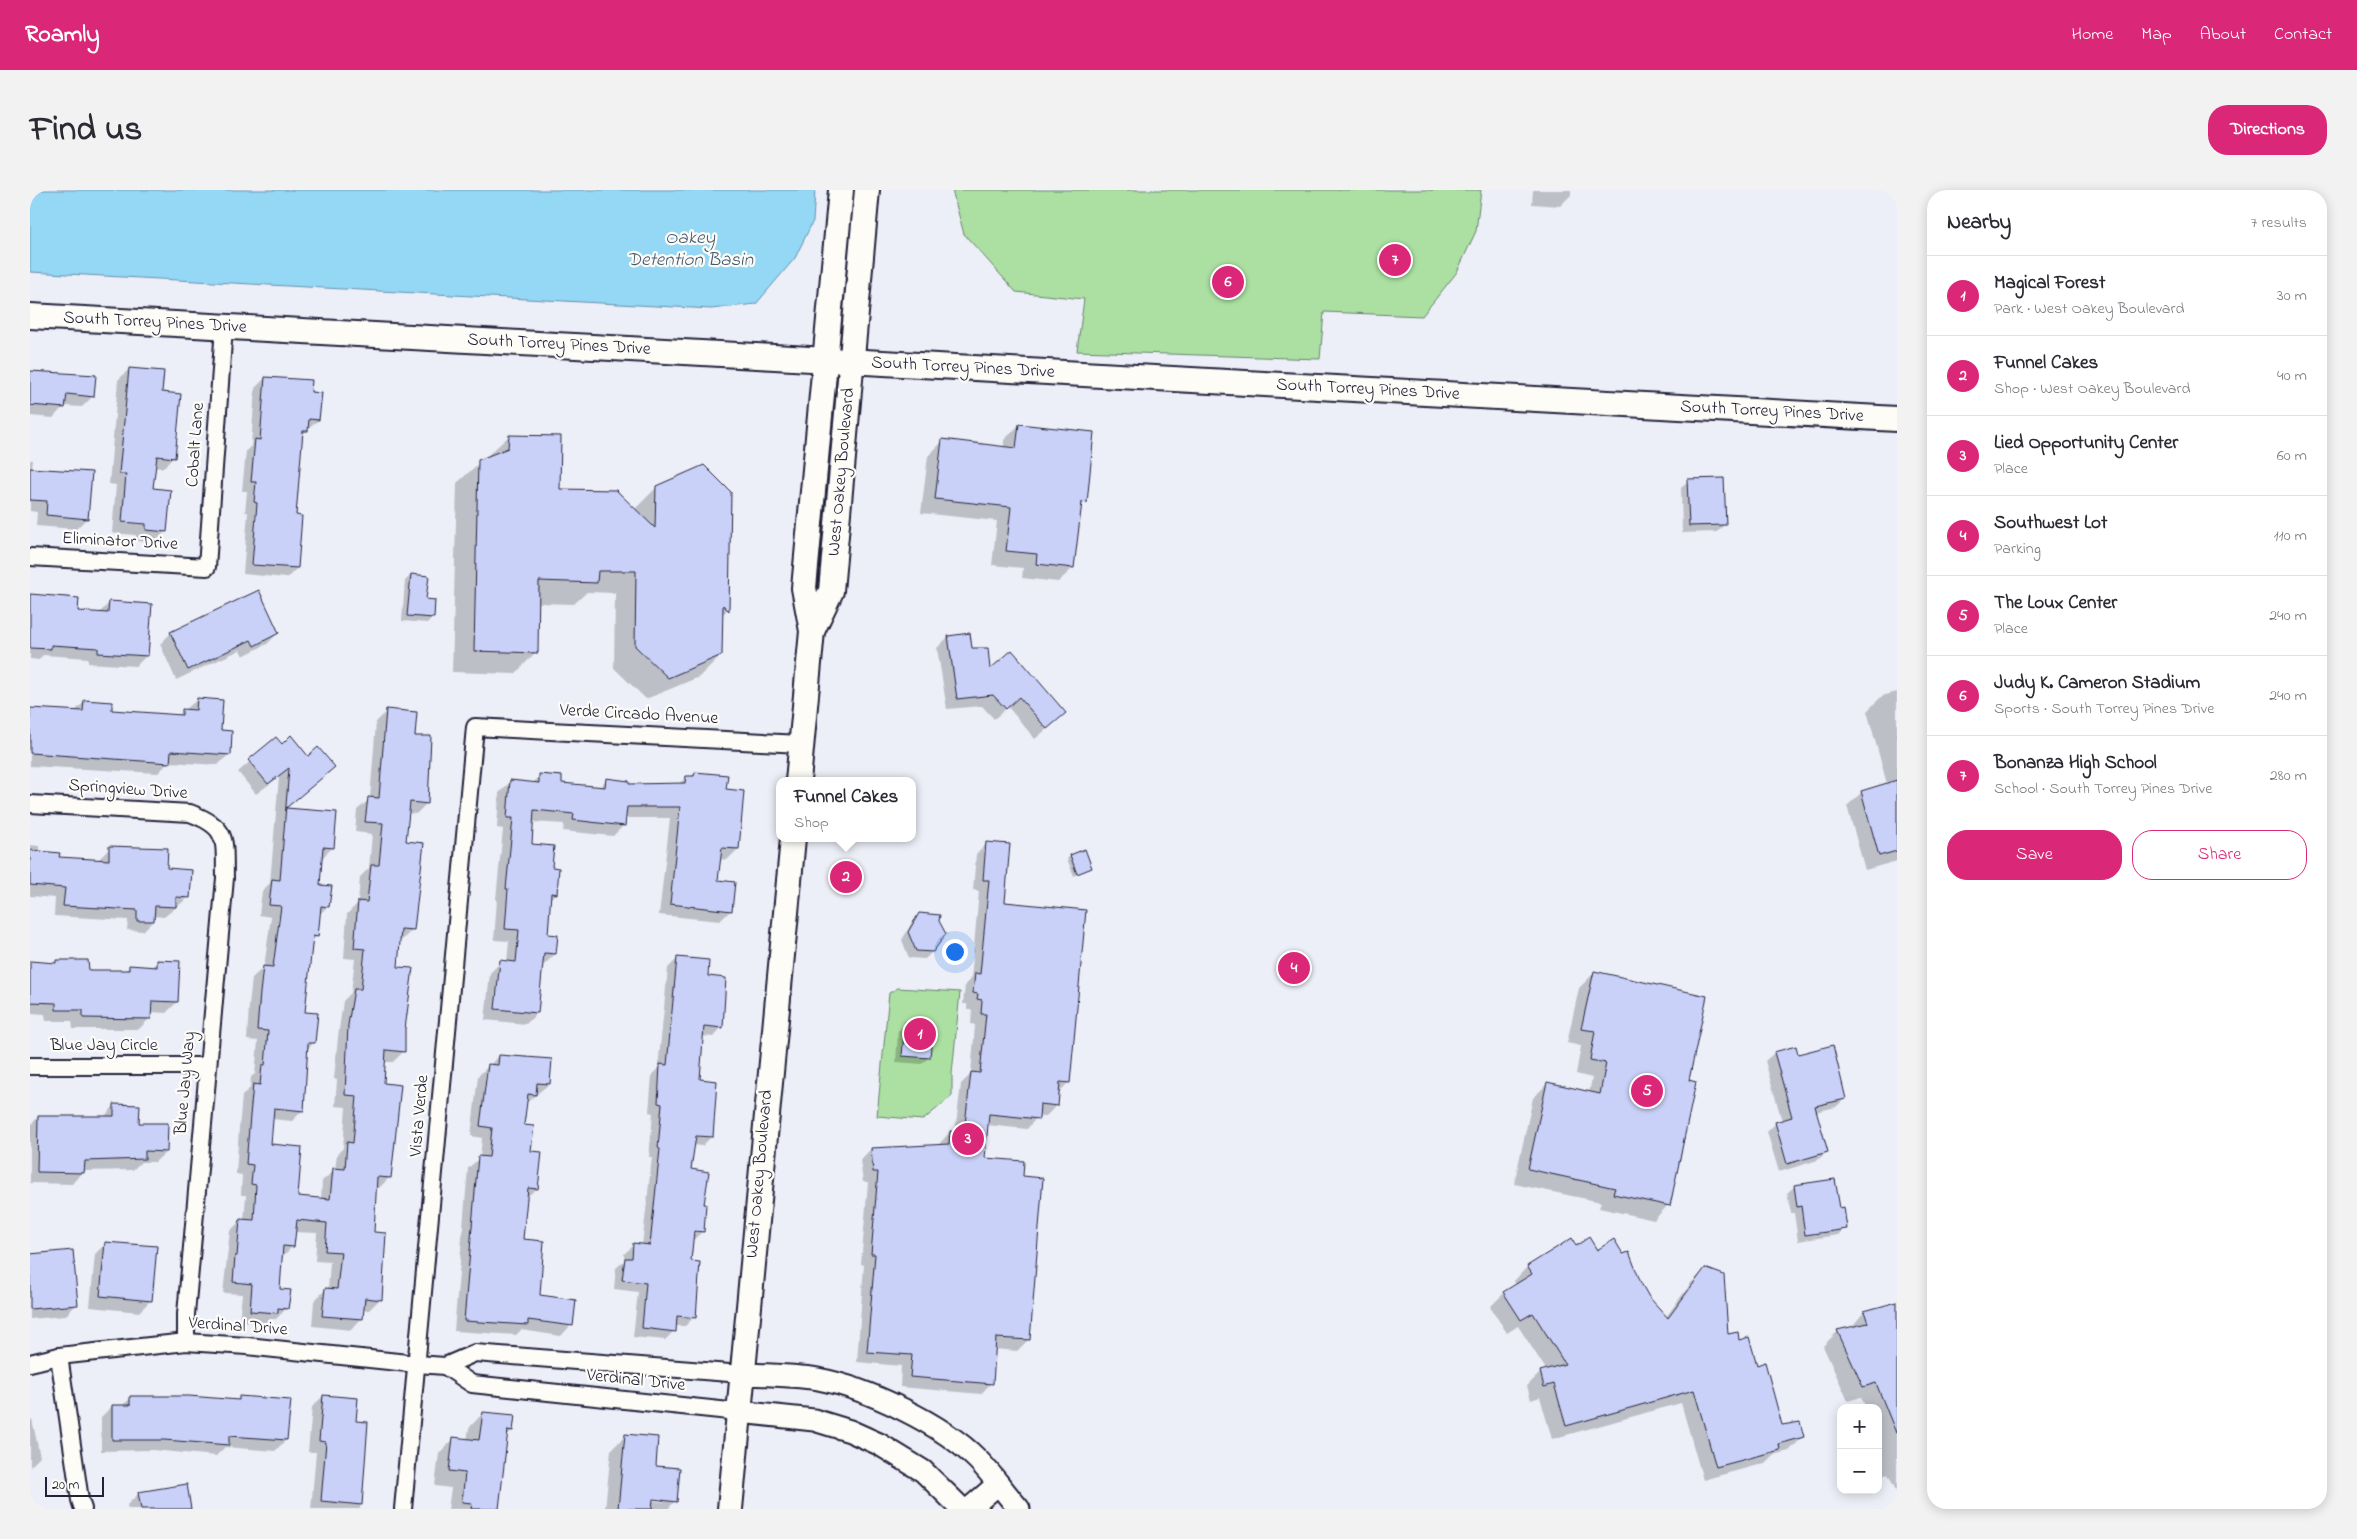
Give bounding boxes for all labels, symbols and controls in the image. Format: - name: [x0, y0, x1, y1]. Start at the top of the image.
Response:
- text: Roamly: [25, 18, 100, 53]
- text: Home: [2072, 22, 2113, 48]
- text: Map: [2141, 22, 2172, 48]
- text: About: [2200, 22, 2246, 48]
- text: Contact: [2274, 22, 2332, 48]
- text: Find us: [30, 105, 142, 156]
- button: Directions: [2208, 105, 2327, 155]
- text: Nearby: [1947, 208, 2011, 238]
- text: 7 results: [2251, 211, 2307, 235]
- water label: Oakey Detention Basin: [627, 225, 754, 274]
- pin: 7: [1379, 241, 1411, 279]
- pin: 6: [1212, 263, 1244, 301]
- text: Magical Forest: [1994, 270, 2105, 297]
- text: 1: [1960, 284, 1966, 308]
- text: 30 m: [2277, 284, 2307, 308]
- text: Park · West Oakey Boulevard: [1994, 297, 2184, 321]
- street label: South Torrey Pines Drive: [63, 305, 248, 341]
- street label: South Torrey Pines Drive: [467, 327, 652, 363]
- street label: South Torrey Pines Drive: [871, 350, 1056, 386]
- text: Funnel Cakes: [1994, 350, 2098, 377]
- text: 2: [1959, 364, 1967, 388]
- text: 40 m: [2277, 364, 2307, 388]
- street label: South Torrey Pines Drive: [1276, 372, 1461, 408]
- text: Shop · West Oakey Boulevard: [1994, 377, 2190, 401]
- street label: West Oakey Boulevard: [822, 387, 862, 557]
- street label: South Torrey Pines Drive: [1680, 394, 1865, 430]
- street label: Cobalt Lane: [180, 401, 212, 488]
- text: Lied Opportunity Center: [1994, 430, 2178, 457]
- text: 3: [1960, 444, 1966, 468]
- text: 60 m: [2277, 444, 2307, 468]
- text: Place: [1994, 457, 2028, 481]
- text: Southwest Lot: [1994, 510, 2107, 537]
- text: 4: [1960, 524, 1966, 548]
- text: 110 m: [2273, 524, 2307, 548]
- street label: Eliminator Drive: [61, 526, 180, 558]
- text: Parking: [1994, 537, 2041, 561]
- text: The Loux Center: [1994, 590, 2117, 617]
- text: 5: [1958, 604, 1968, 628]
- text: 240 m: [2269, 604, 2307, 628]
- text: Place: [1994, 617, 2028, 641]
- text: Judy K. Cameron Stadium: [1994, 670, 2200, 697]
- text: 6: [1959, 684, 1967, 708]
- text: 240 m: [2269, 684, 2307, 708]
- text: Sports · South Torrey Pines Drive: [1994, 697, 2214, 721]
- street label: Verde Circado Avenue: [558, 698, 720, 732]
- text: Bonanza High School: [1994, 750, 2157, 777]
- text: 7: [1960, 764, 1966, 788]
- text: 280 m: [2270, 764, 2307, 788]
- street label: Springview Drive: [68, 773, 189, 808]
- popup: [776, 777, 916, 842]
- text: School · South Torrey Pines Drive: [1994, 777, 2213, 801]
- text: Funnel Cakes: [794, 784, 898, 811]
- text: Shop: [794, 811, 829, 835]
- button: Save: [1947, 830, 2122, 880]
- button: Share: [2132, 830, 2307, 880]
- pin: 2: [830, 858, 862, 896]
- your location: [942, 939, 968, 965]
- pin: 4: [1278, 949, 1310, 987]
- pin: 1: [904, 1015, 936, 1053]
- street label: Blue Jay Way: [168, 1030, 203, 1137]
- street label: Blue Jay Circle: [49, 1033, 159, 1059]
- pin: 5: [1631, 1072, 1663, 1110]
- street label: Vista Verde: [403, 1073, 437, 1159]
- street label: West Oakey Boulevard: [740, 1089, 780, 1259]
- pin: 3: [952, 1120, 984, 1158]
- street label: Verdinal Drive: [187, 1311, 289, 1343]
- street label: Verdinal Drive: [584, 1363, 688, 1399]
- map controls: [1837, 1404, 1882, 1494]
- button: +: [1837, 1404, 1882, 1449]
- button: −: [1837, 1449, 1882, 1494]
- scale bar: [45, 1474, 104, 1497]
- text: 20 m: [52, 1475, 79, 1496]

